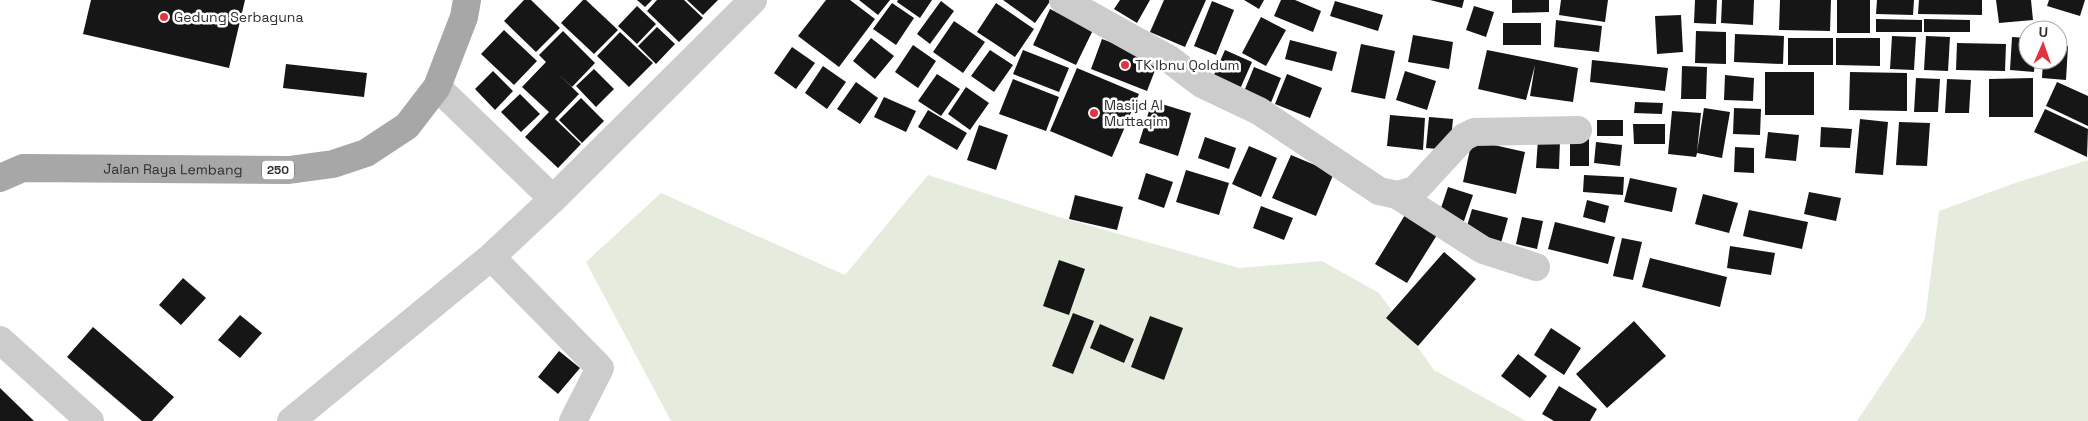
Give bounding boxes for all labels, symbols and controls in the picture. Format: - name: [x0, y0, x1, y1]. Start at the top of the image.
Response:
- place label: Gedung Serbaguna: [174, 8, 303, 26]
- marker: Gedung Serbaguna: [158, 11, 170, 23]
- north arrow: [2018, 20, 2068, 70]
- text: U: [2038, 23, 2048, 41]
- place label: TK Ibnu Qoldum: [1135, 56, 1240, 74]
- marker: TK Ibnu Qoldum: [1119, 59, 1131, 71]
- place label: Masijd Al Muttaqim: [1104, 96, 1168, 130]
- marker: Masijd Al Muttaqim: [1088, 107, 1100, 119]
- street label: Jalan Raya Lembang: [103, 160, 243, 179]
- road number: 250: [262, 160, 294, 180]

